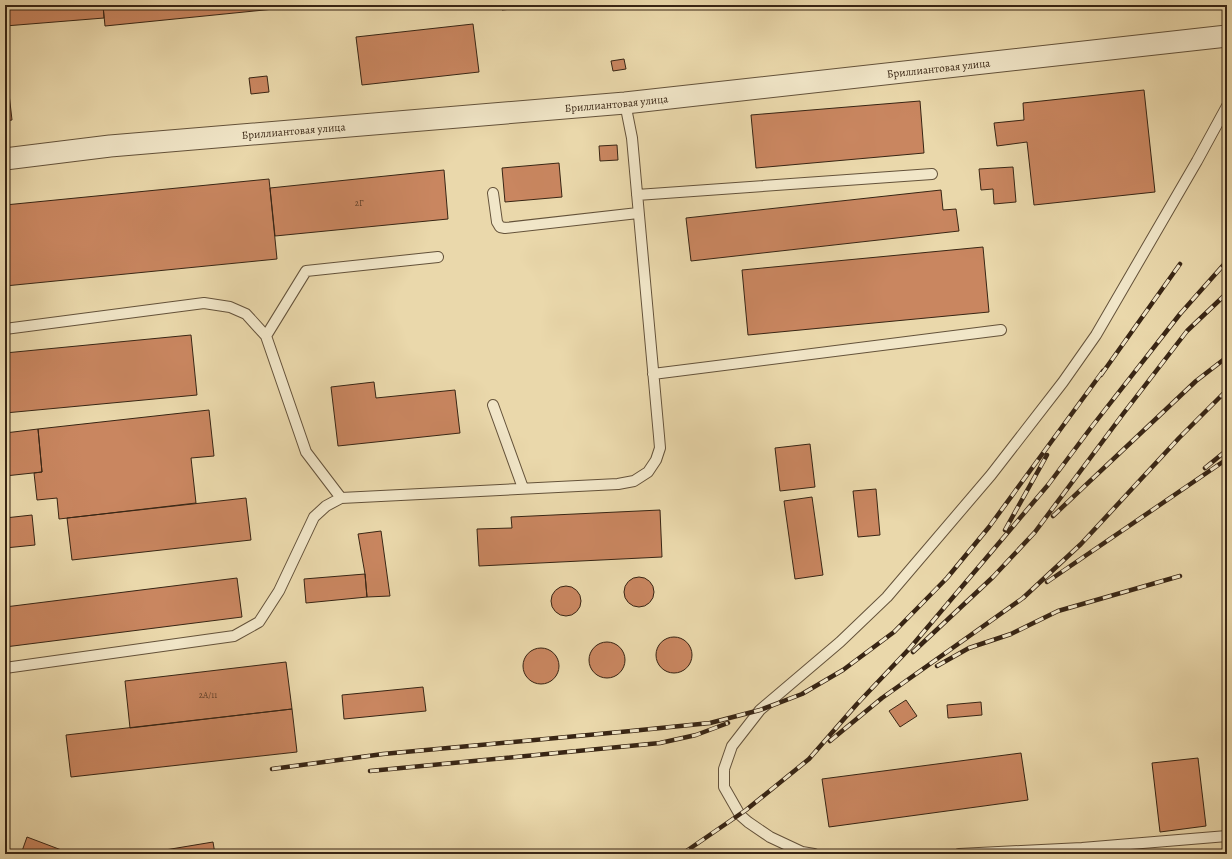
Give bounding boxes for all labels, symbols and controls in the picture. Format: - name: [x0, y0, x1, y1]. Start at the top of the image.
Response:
- street label: Бриллиантовая улица: [886, 55, 992, 82]
- street label: Бриллиантовая улица: [564, 91, 670, 116]
- street label: Бриллиантовая улица: [241, 119, 347, 143]
- house number: 2Г: [355, 197, 364, 209]
- house number: 2А/11: [199, 689, 217, 701]

